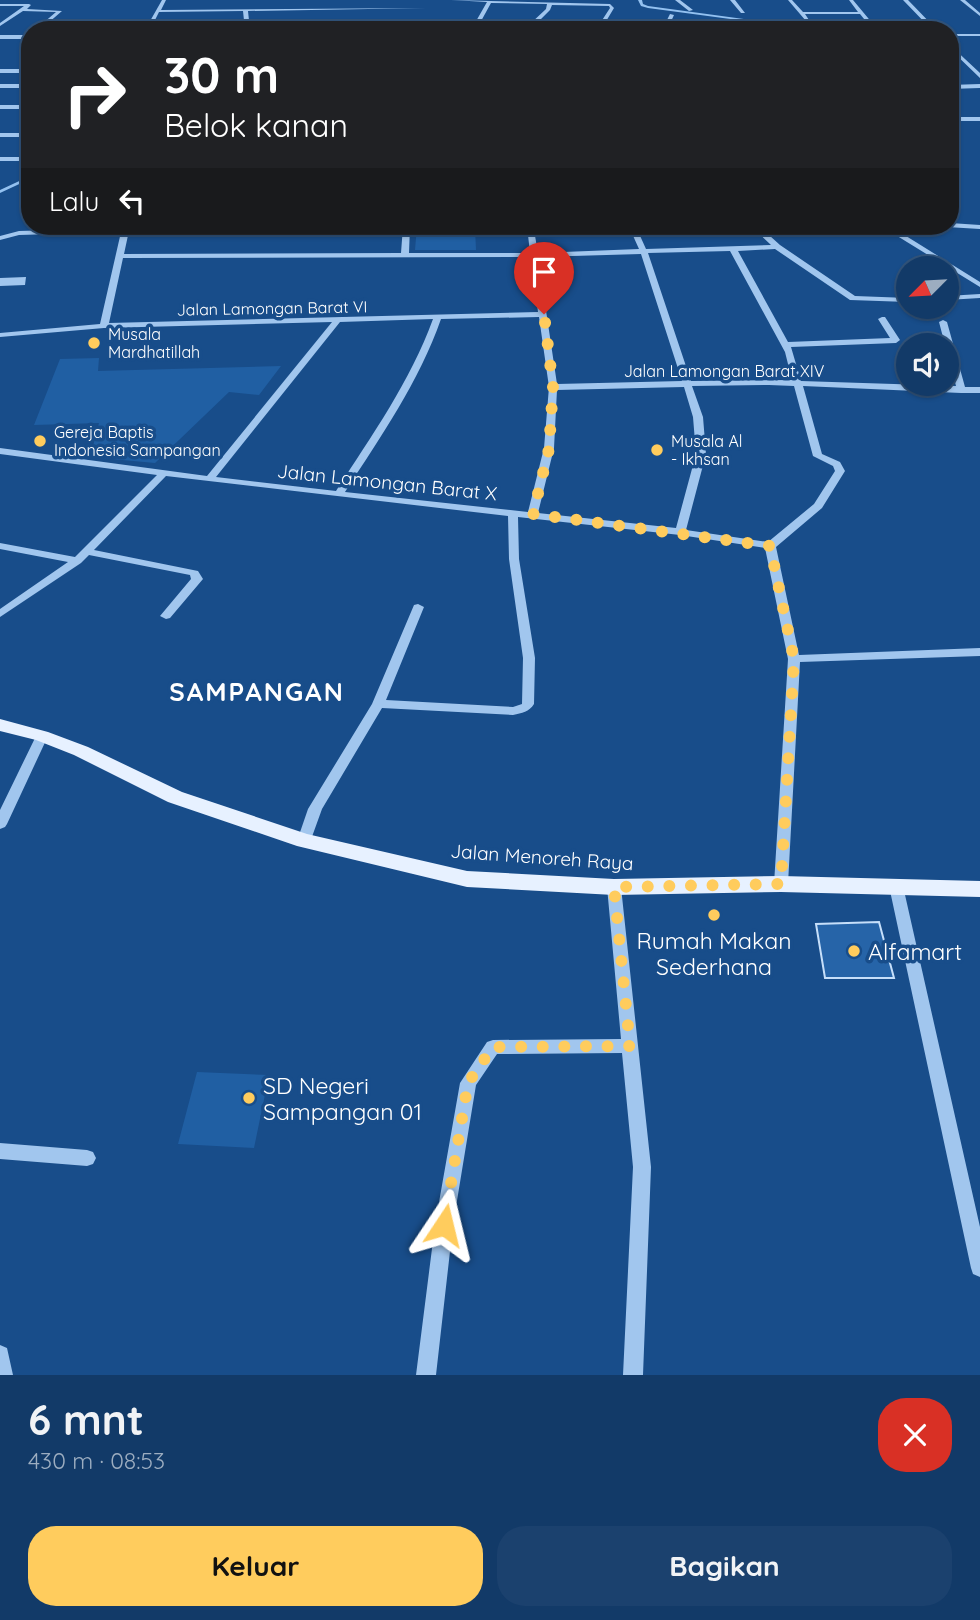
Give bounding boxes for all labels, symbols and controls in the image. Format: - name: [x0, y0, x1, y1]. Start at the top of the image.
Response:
- text: 30 m: [164, 44, 279, 105]
- icon: right: [49, 49, 140, 140]
- text: Belok kanan: [164, 105, 348, 145]
- icon: left: [113, 182, 151, 220]
- text: Lalu: [49, 185, 99, 218]
- pin: [514, 242, 574, 314]
- icon: arrive: [525, 253, 563, 291]
- north arrow: [896, 256, 959, 318]
- map controls: [896, 256, 959, 396]
- street label: Jalan Lamongan Barat VI: [176, 296, 368, 320]
- place label: Musala Mardhatillah: [108, 324, 200, 362]
- button: sound: [896, 333, 959, 396]
- marker: Musala Mardhatillah: [86, 335, 102, 351]
- street label: Jalan Lamongan Barat XIV: [624, 361, 825, 381]
- place label: Gereja Baptis Indonesia Sampangan: [54, 422, 221, 460]
- place label: Musala Al - Ikhsan: [671, 431, 742, 469]
- marker: Gereja Baptis Indonesia Sampangan: [32, 433, 48, 449]
- marker: Musala Al - Ikhsan: [649, 442, 665, 458]
- street label: Jalan Lamongan Barat X: [276, 459, 498, 505]
- district label: SAMPANGAN: [169, 675, 345, 708]
- street label: Jalan Menoreh Raya: [450, 839, 634, 875]
- marker: Rumah Makan Sederhana: [706, 907, 722, 923]
- place label: Rumah Makan Sederhana: [637, 926, 791, 981]
- place label: Alfamart: [868, 937, 962, 966]
- marker: Alfamart: [846, 943, 862, 959]
- place label: SD Negeri Sampangan 01: [263, 1071, 422, 1126]
- marker: SD Negeri Sampangan 01: [241, 1090, 257, 1106]
- position arrow: [407, 1188, 481, 1262]
- text: 6 mnt: [28, 1393, 144, 1446]
- button: close: [878, 1398, 952, 1472]
- text: 430 m · 08:53: [28, 1446, 165, 1475]
- button: Keluar: [28, 1526, 483, 1606]
- button: Bagikan: [497, 1526, 952, 1606]

